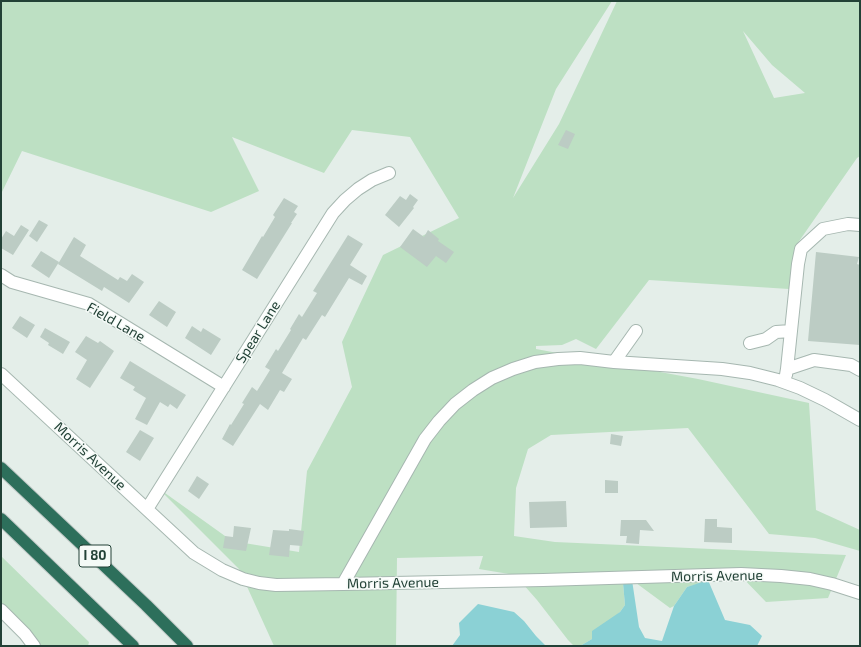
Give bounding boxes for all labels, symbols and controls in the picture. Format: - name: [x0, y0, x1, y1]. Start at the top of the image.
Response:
- street label: Spear Lane: [232, 298, 284, 366]
- street label: Field Lane: [84, 299, 148, 345]
- street label: Morris Avenue: [51, 418, 129, 494]
- road number: I 80: [79, 545, 111, 567]
- street label: Morris Avenue: [671, 567, 763, 585]
- street label: Morris Avenue: [347, 574, 439, 592]

